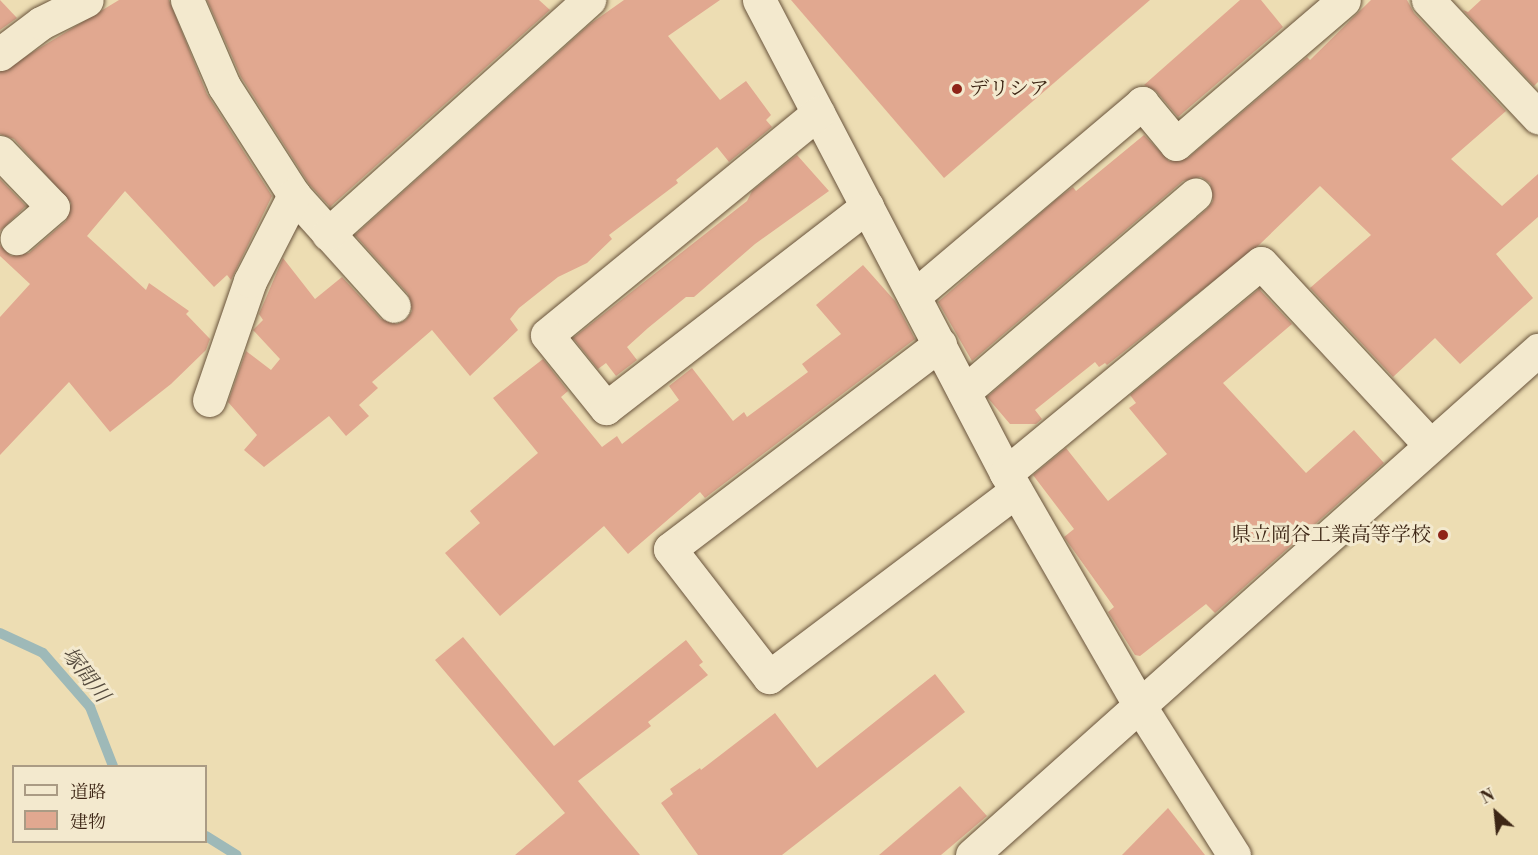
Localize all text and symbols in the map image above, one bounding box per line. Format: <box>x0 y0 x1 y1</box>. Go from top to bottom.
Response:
place label: デリシア <box>969 77 1049 101</box>
marker: デリシア <box>950 82 964 96</box>
place label: 県立岡谷工業高等学校 <box>1231 523 1431 547</box>
marker: 県立岡谷工業高等学校 <box>1436 528 1450 542</box>
water label: 塚間川 <box>56 642 114 708</box>
legend <box>12 765 207 843</box>
text: 道路 <box>70 781 106 804</box>
north arrow <box>1466 783 1526 843</box>
text: N <box>1478 785 1498 809</box>
text: 建物 <box>70 811 106 834</box>

